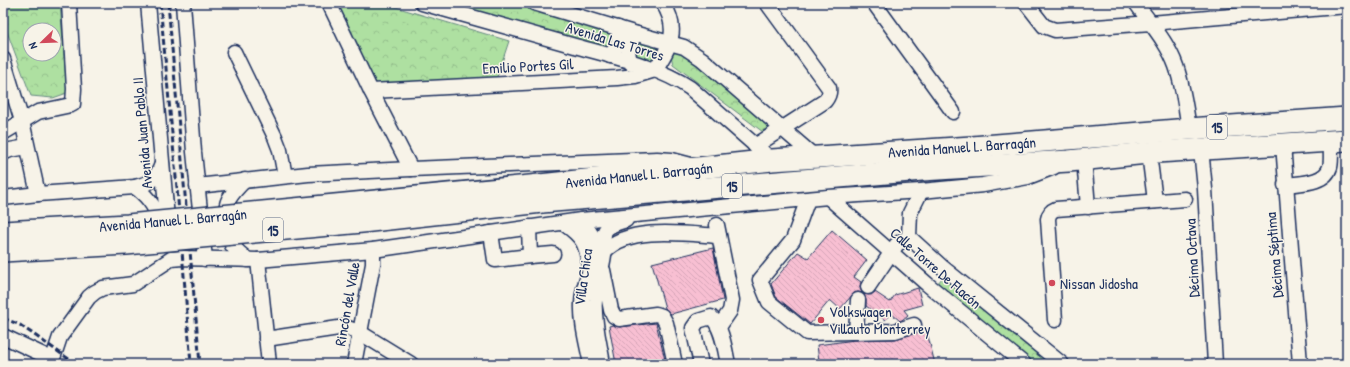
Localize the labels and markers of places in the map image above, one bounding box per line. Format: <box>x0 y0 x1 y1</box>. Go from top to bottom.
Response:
place label: Nissan Jidosha <box>1060 273 1138 294</box>
marker: Nissan Jidosha <box>1047 278 1057 288</box>
place label: Volkswagen Villauto Monterrey <box>829 301 931 339</box>
marker: Volkswagen Villauto Monterrey <box>816 315 826 325</box>

